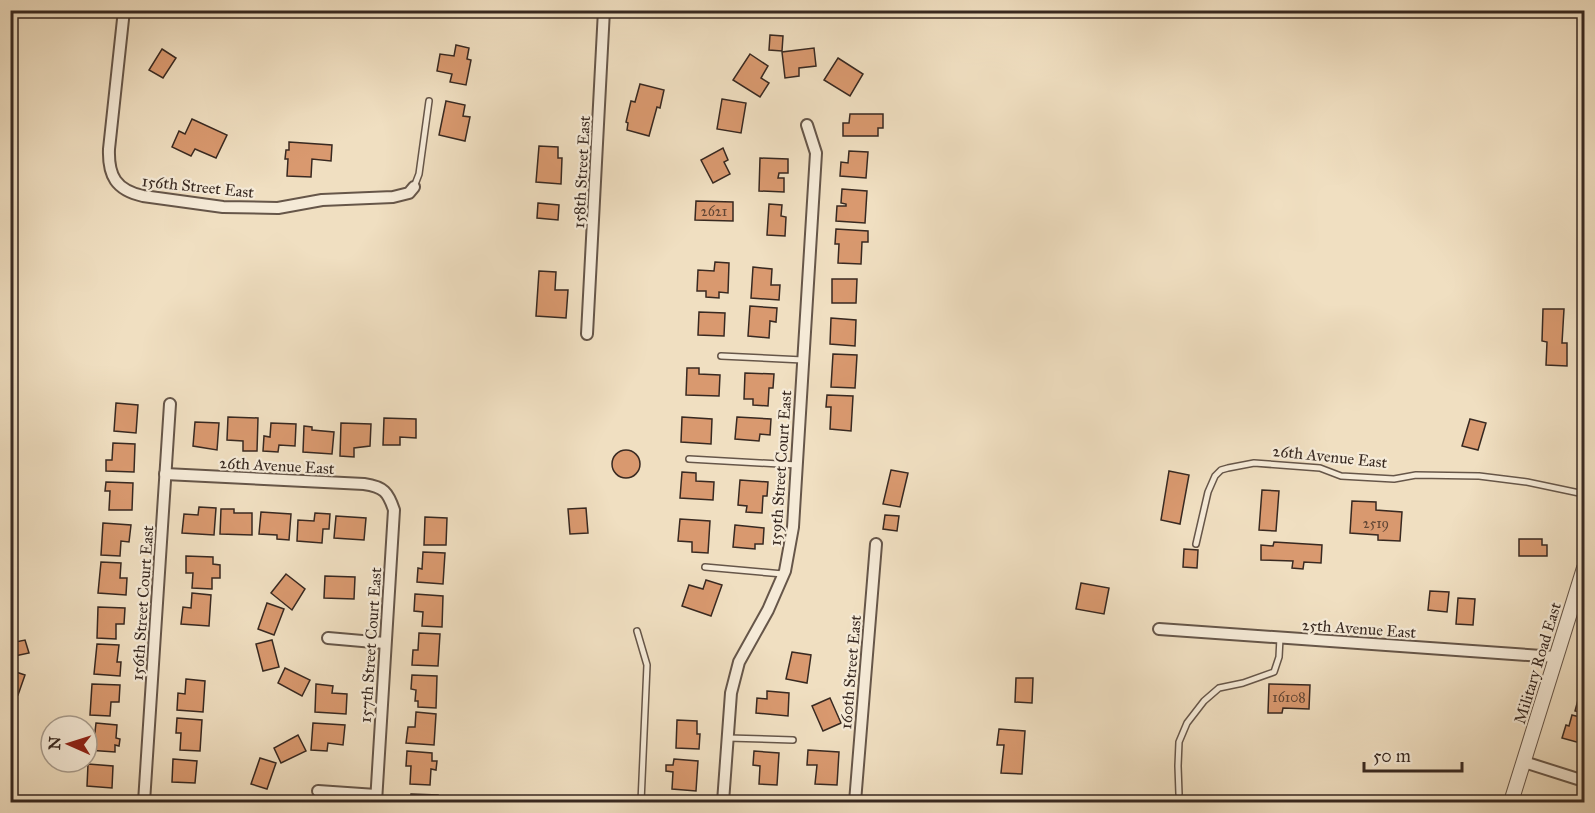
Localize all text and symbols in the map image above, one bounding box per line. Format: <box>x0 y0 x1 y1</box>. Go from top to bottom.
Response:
street label: 158th Street East <box>569 115 594 229</box>
street label: 156th Street East <box>141 171 255 202</box>
house number: 2621 <box>701 203 728 220</box>
street label: 159th Street Court East <box>766 389 795 546</box>
street label: 26th Avenue East <box>1272 441 1389 472</box>
street label: 26th Avenue East <box>219 453 335 478</box>
house number: 2519 <box>1363 515 1389 532</box>
street label: 156th Street Court East <box>128 524 157 681</box>
street label: 157th Street Court East <box>356 566 385 723</box>
street label: Military Road East <box>1510 600 1565 726</box>
street label: 160th Street East <box>836 614 865 730</box>
street label: 25th Avenue East <box>1301 615 1417 642</box>
house number: 16108 <box>1272 689 1306 706</box>
north arrow <box>39 714 99 774</box>
scale bar <box>1364 735 1462 773</box>
text: N <box>45 736 64 751</box>
text: 50 m <box>1373 745 1411 767</box>

